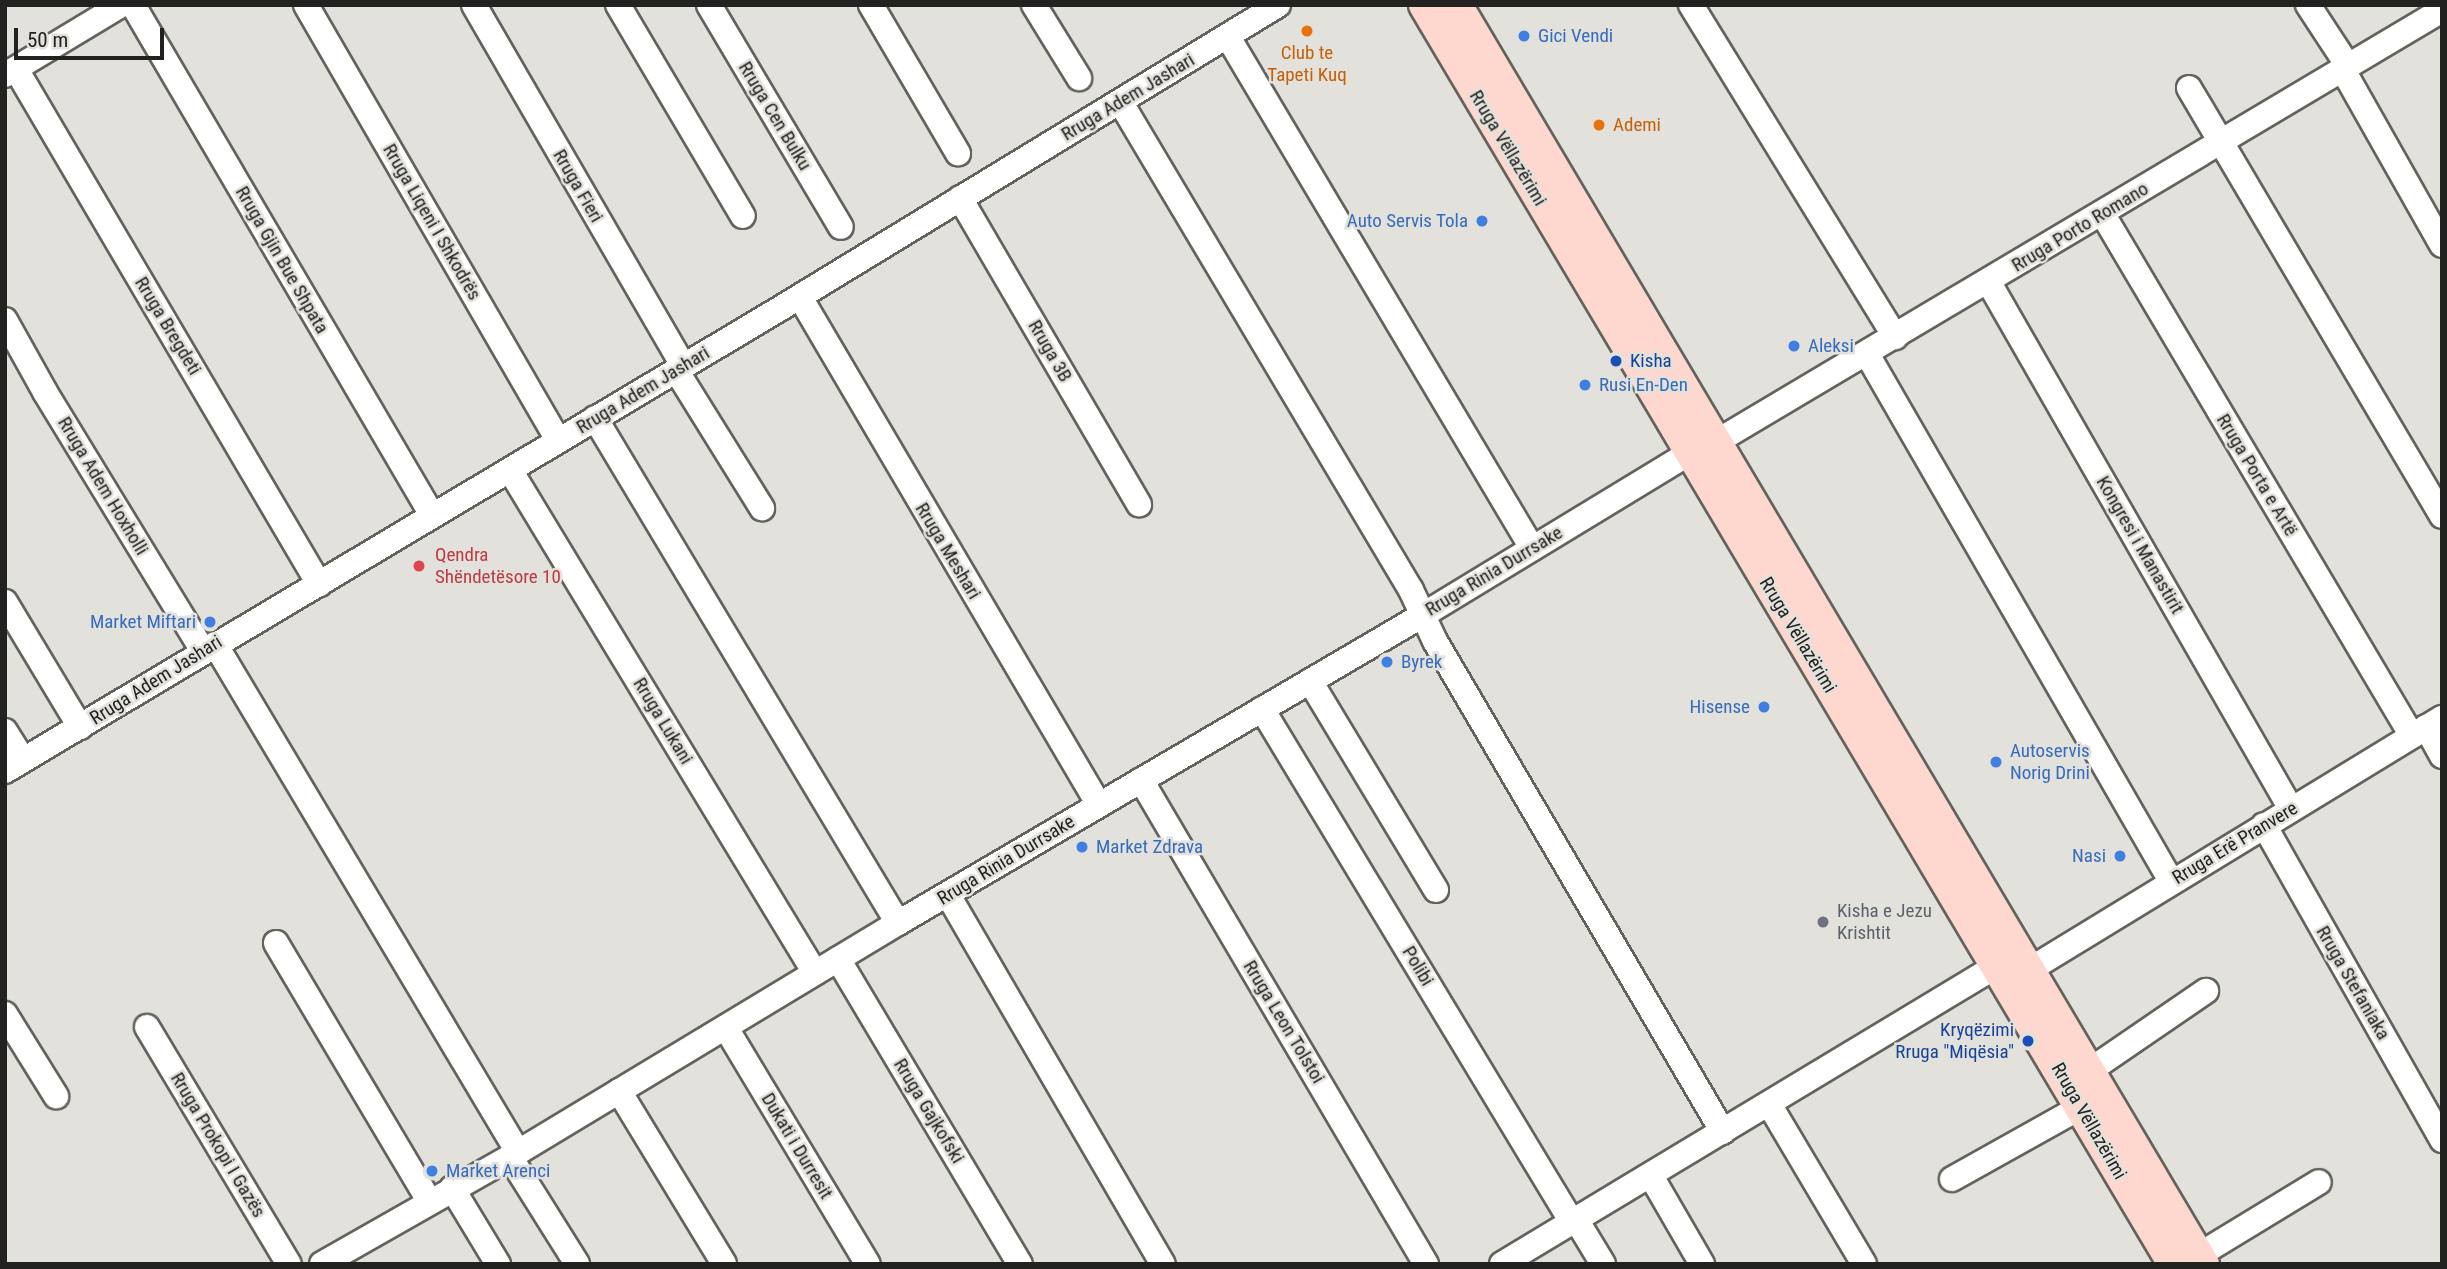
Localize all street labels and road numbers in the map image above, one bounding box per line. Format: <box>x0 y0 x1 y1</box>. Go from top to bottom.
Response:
street label: Rruga Adem Jashari <box>1057 48 1199 146</box>
street label: Rruga Cen Bulku <box>734 58 816 174</box>
street label: Rruga Vëllazërimi <box>1465 86 1551 210</box>
street label: Rruga Liqeni I Shkodrës <box>378 140 486 304</box>
street label: Rruga Fieri <box>548 145 608 227</box>
street label: Rruga Porto Romano <box>2008 177 2152 277</box>
street label: Rruga Gjin Bue Shpata <box>231 182 333 338</box>
street label: Rruga Bregdeti <box>130 273 206 379</box>
street label: Rruga 3B <box>1023 316 1077 386</box>
street label: Rruga Adem Jashari <box>572 341 714 439</box>
street label: Rruga Porta e Artë <box>2212 410 2302 540</box>
street label: Rruga Adem Hoxholli <box>53 413 153 559</box>
street label: Kongresi i Manastirit <box>2091 472 2189 618</box>
street label: Rruga Meshari <box>910 499 986 603</box>
street label: Rruga Rinia Durrsake <box>1421 521 1567 621</box>
street label: Rruga Vëllazërimi <box>1755 573 1841 697</box>
street label: Rruga Adem Jashari <box>86 630 226 730</box>
street label: Rruga Lukani <box>628 674 698 768</box>
street label: Rruga Erë Pranvere <box>2168 797 2302 889</box>
street label: Rruga Rinia Durrsake <box>933 810 1079 910</box>
street label: Rruga Stefaniaka <box>2311 922 2395 1044</box>
street label: Polibi <box>1397 942 1439 990</box>
street label: Rruga Leon Tolstoi <box>1238 956 1330 1088</box>
street label: Rruga Gajkofski <box>889 1054 969 1168</box>
street label: Rruga Vëllazërimi <box>2046 1059 2132 1183</box>
street label: Rruga Prokopi I Gazës <box>166 1068 270 1222</box>
street label: Dukati i Durresit <box>756 1089 838 1203</box>

